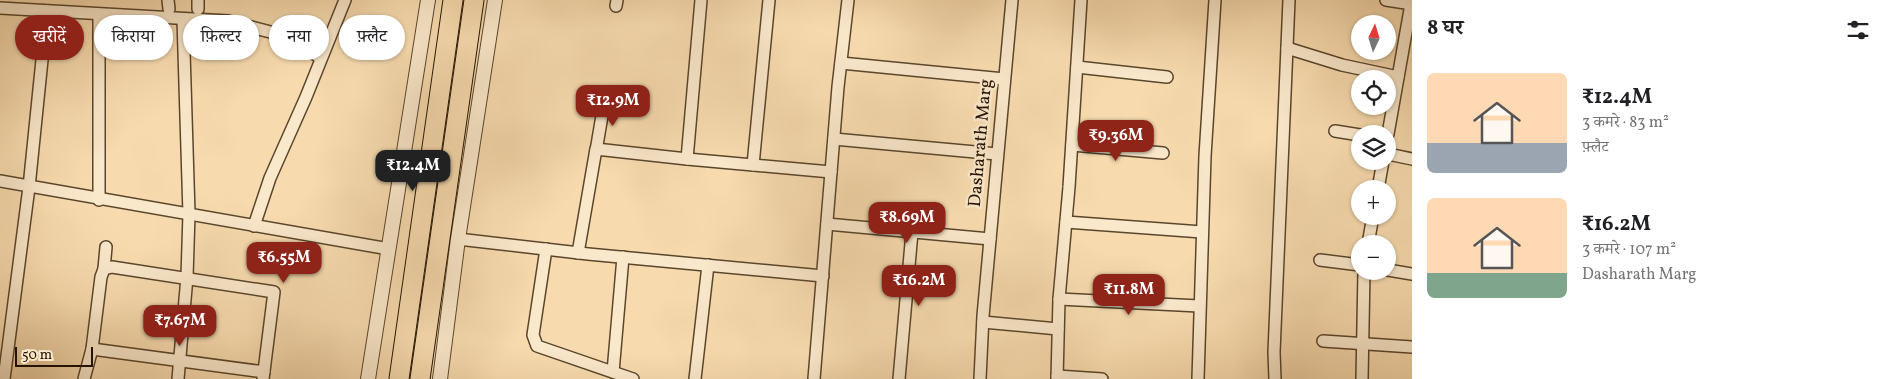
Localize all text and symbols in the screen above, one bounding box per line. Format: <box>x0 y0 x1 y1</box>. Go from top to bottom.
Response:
text: 8 घर <box>1427 14 1464 43</box>
chip: खरीदें <box>15 15 84 60</box>
chip: किराया <box>94 15 173 60</box>
chip: फ़िल्टर <box>183 15 259 60</box>
chip: नया <box>269 15 329 60</box>
chip: फ़्लैट <box>339 15 405 60</box>
north arrow <box>1351 15 1396 60</box>
map controls <box>1351 15 1396 280</box>
icon: filters <box>1844 16 1872 44</box>
button: locate <box>1351 70 1396 115</box>
street label: Dasharath Marg <box>963 78 999 208</box>
text: ₹12.4M <box>1582 83 1652 112</box>
pin: ₹12.9M <box>572 84 654 127</box>
text: ₹12.9M <box>587 90 639 112</box>
icon: home <box>1467 93 1527 153</box>
text: 3 कमरे · 83 m² <box>1582 112 1669 134</box>
pin: ₹9.36M <box>1075 120 1157 162</box>
text: ₹9.36M <box>1089 125 1143 147</box>
button: layers <box>1351 125 1396 170</box>
text: फ़्लैट <box>1582 137 1609 159</box>
pin: ₹12.4M <box>372 150 454 192</box>
text: ₹12.4M <box>386 155 440 177</box>
button: + <box>1351 180 1396 225</box>
pin: ₹8.69M <box>866 202 948 244</box>
text: ₹8.69M <box>880 207 934 229</box>
text: ₹16.2M <box>1582 210 1651 239</box>
icon: home <box>1467 218 1527 278</box>
button: − <box>1351 235 1396 280</box>
text: 3 कमरे · 107 m² <box>1582 239 1676 261</box>
pin: ₹6.55M <box>243 242 325 284</box>
text: ₹6.55M <box>258 247 310 269</box>
pin: ₹16.2M <box>878 264 960 307</box>
text: Dasharath Marg <box>1582 264 1697 286</box>
text: ₹16.2M <box>893 270 945 292</box>
pin: ₹11.8M <box>1088 274 1170 316</box>
text: ₹11.8M <box>1104 279 1154 301</box>
pin: ₹7.67M <box>139 304 221 347</box>
text: ₹7.67M <box>154 310 206 332</box>
scale bar <box>15 344 92 367</box>
text: 50 m <box>22 346 52 365</box>

